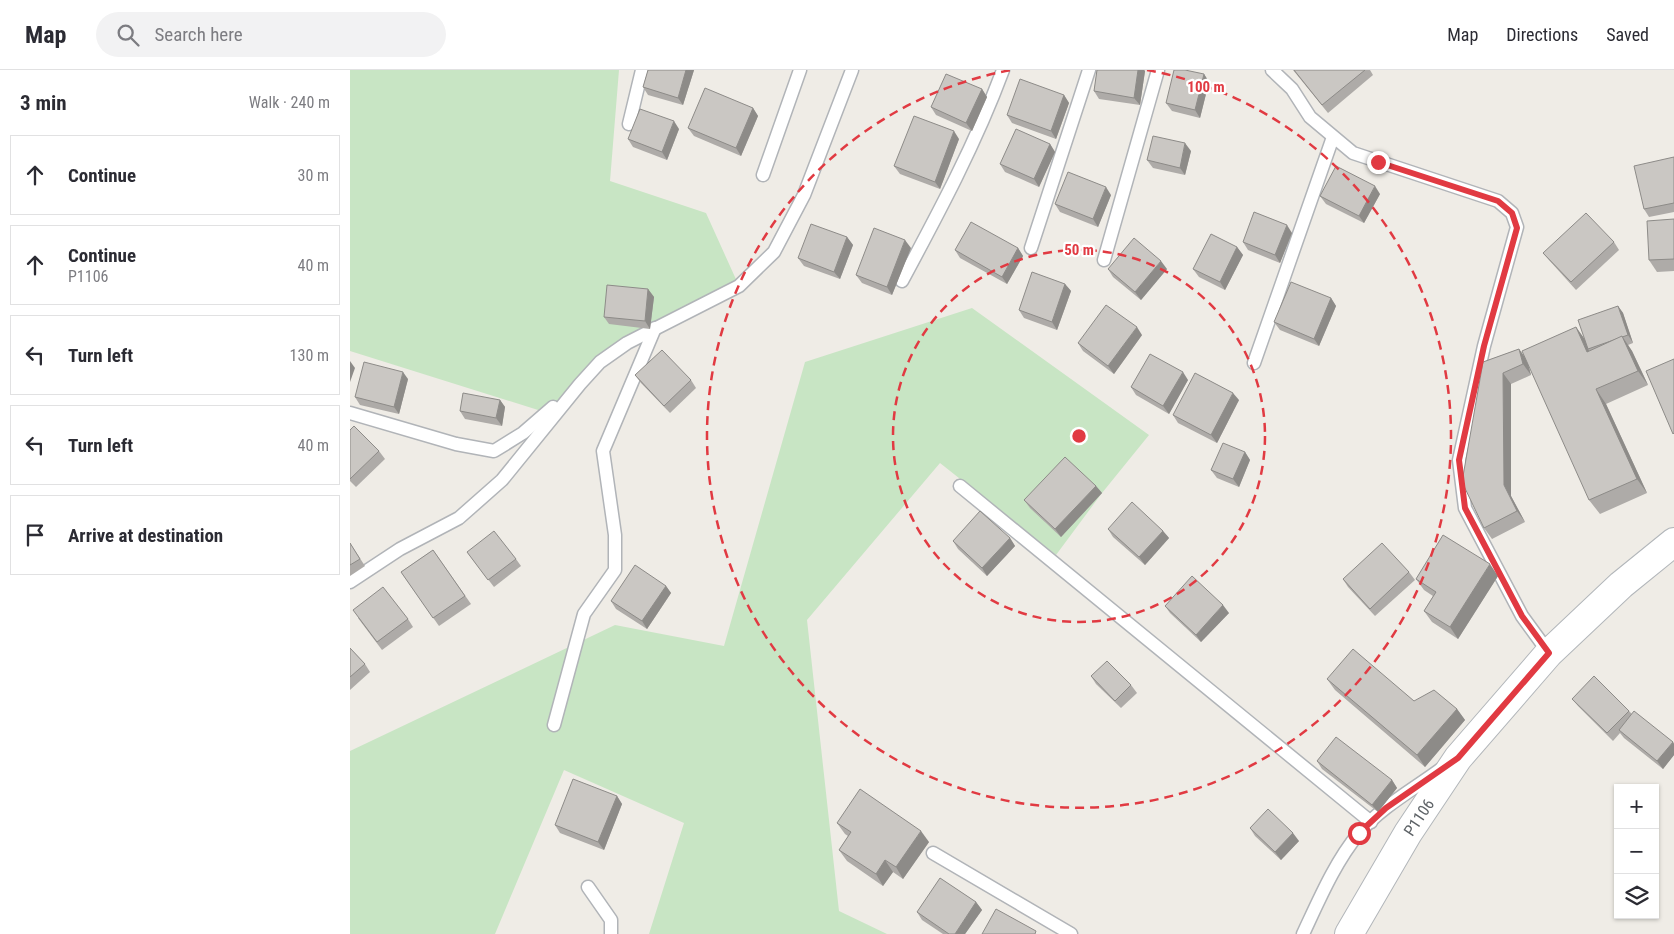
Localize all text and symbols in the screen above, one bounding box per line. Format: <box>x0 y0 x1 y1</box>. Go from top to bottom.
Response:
search box <box>96 12 446 57</box>
text: Map <box>25 21 66 49</box>
icon: search <box>114 21 142 49</box>
text: Search here <box>154 23 243 46</box>
text: Map <box>1447 24 1478 45</box>
text: Directions <box>1506 24 1578 45</box>
text: Saved <box>1606 24 1649 45</box>
text: 100 m <box>1187 78 1225 96</box>
text: 3 min <box>20 91 67 115</box>
text: Walk · 240 m <box>249 93 330 112</box>
route end <box>1367 151 1390 174</box>
icon: ahead <box>21 161 49 189</box>
text: Continue <box>68 164 136 187</box>
text: 30 m <box>297 166 329 185</box>
text: 50 m <box>1064 241 1094 259</box>
text: Continue <box>68 244 136 267</box>
icon: ahead <box>21 251 49 279</box>
text: 40 m <box>297 256 329 275</box>
text: P1106 <box>68 267 108 286</box>
icon: left <box>21 341 49 369</box>
text: Turn left <box>68 344 133 367</box>
text: 130 m <box>290 346 329 365</box>
centre of rings <box>1070 427 1088 445</box>
icon: left <box>21 431 49 459</box>
text: Turn left <box>68 434 133 457</box>
text: 40 m <box>297 436 329 455</box>
icon: arrive <box>21 521 49 549</box>
text: Arrive at destination <box>68 524 223 547</box>
map controls <box>1614 784 1659 919</box>
button: + <box>1614 784 1659 829</box>
street label: P1106 <box>1399 795 1438 839</box>
route start <box>1348 822 1371 845</box>
button: − <box>1614 829 1659 874</box>
button: layers <box>1614 874 1659 919</box>

